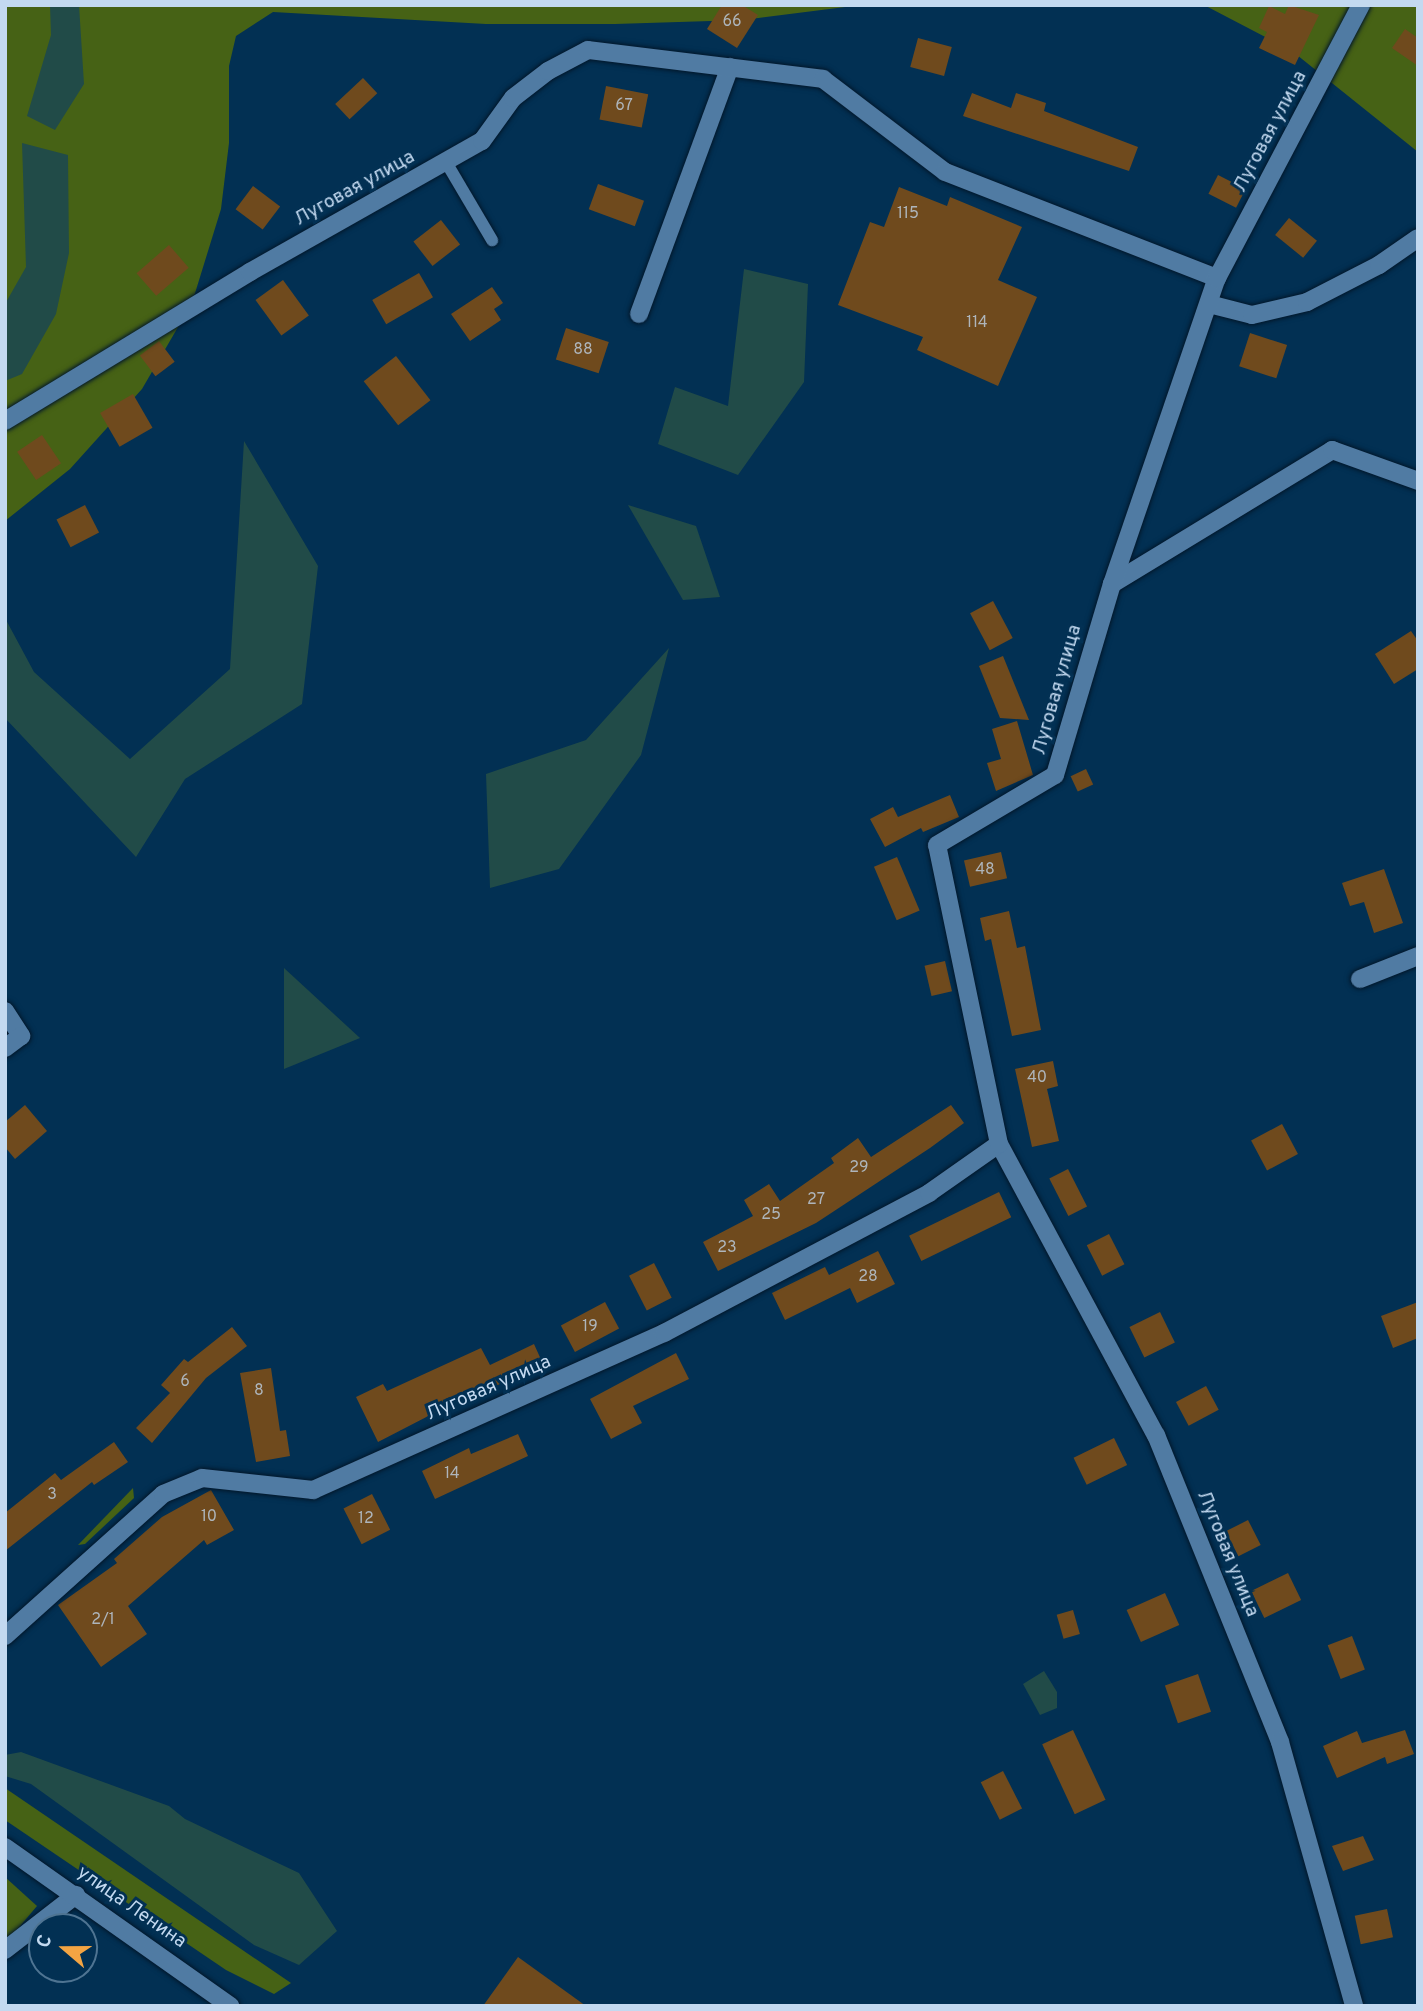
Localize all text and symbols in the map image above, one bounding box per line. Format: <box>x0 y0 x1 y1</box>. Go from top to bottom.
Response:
house number: 66 <box>722 12 742 32</box>
street label: Луговая улица <box>1229 67 1313 197</box>
house number: 67 <box>615 96 633 116</box>
street label: Луговая улица <box>291 146 419 232</box>
house number: 115 <box>897 204 919 224</box>
house number: 114 <box>966 313 988 333</box>
house number: 88 <box>573 340 593 360</box>
street label: Луговая улица <box>1029 622 1087 758</box>
house number: 48 <box>975 860 995 880</box>
house number: 40 <box>1027 1068 1047 1088</box>
house number: 29 <box>849 1158 869 1178</box>
house number: 27 <box>807 1190 825 1210</box>
house number: 25 <box>761 1205 781 1225</box>
house number: 23 <box>717 1238 737 1258</box>
house number: 28 <box>858 1267 878 1287</box>
house number: 19 <box>582 1317 598 1337</box>
street label: Луговая улица <box>423 1351 555 1427</box>
house number: 6 <box>180 1372 190 1392</box>
house number: 8 <box>254 1381 264 1401</box>
house number: 14 <box>444 1464 460 1484</box>
house number: 3 <box>47 1485 57 1505</box>
street label: Луговая улица <box>1191 1487 1263 1621</box>
house number: 10 <box>201 1507 217 1527</box>
house number: 12 <box>358 1509 374 1529</box>
house number: 2/1 <box>91 1610 115 1630</box>
street label: улица Ленина <box>72 1862 190 1954</box>
north arrow <box>28 1913 98 1983</box>
text: С <box>32 1932 58 1951</box>

